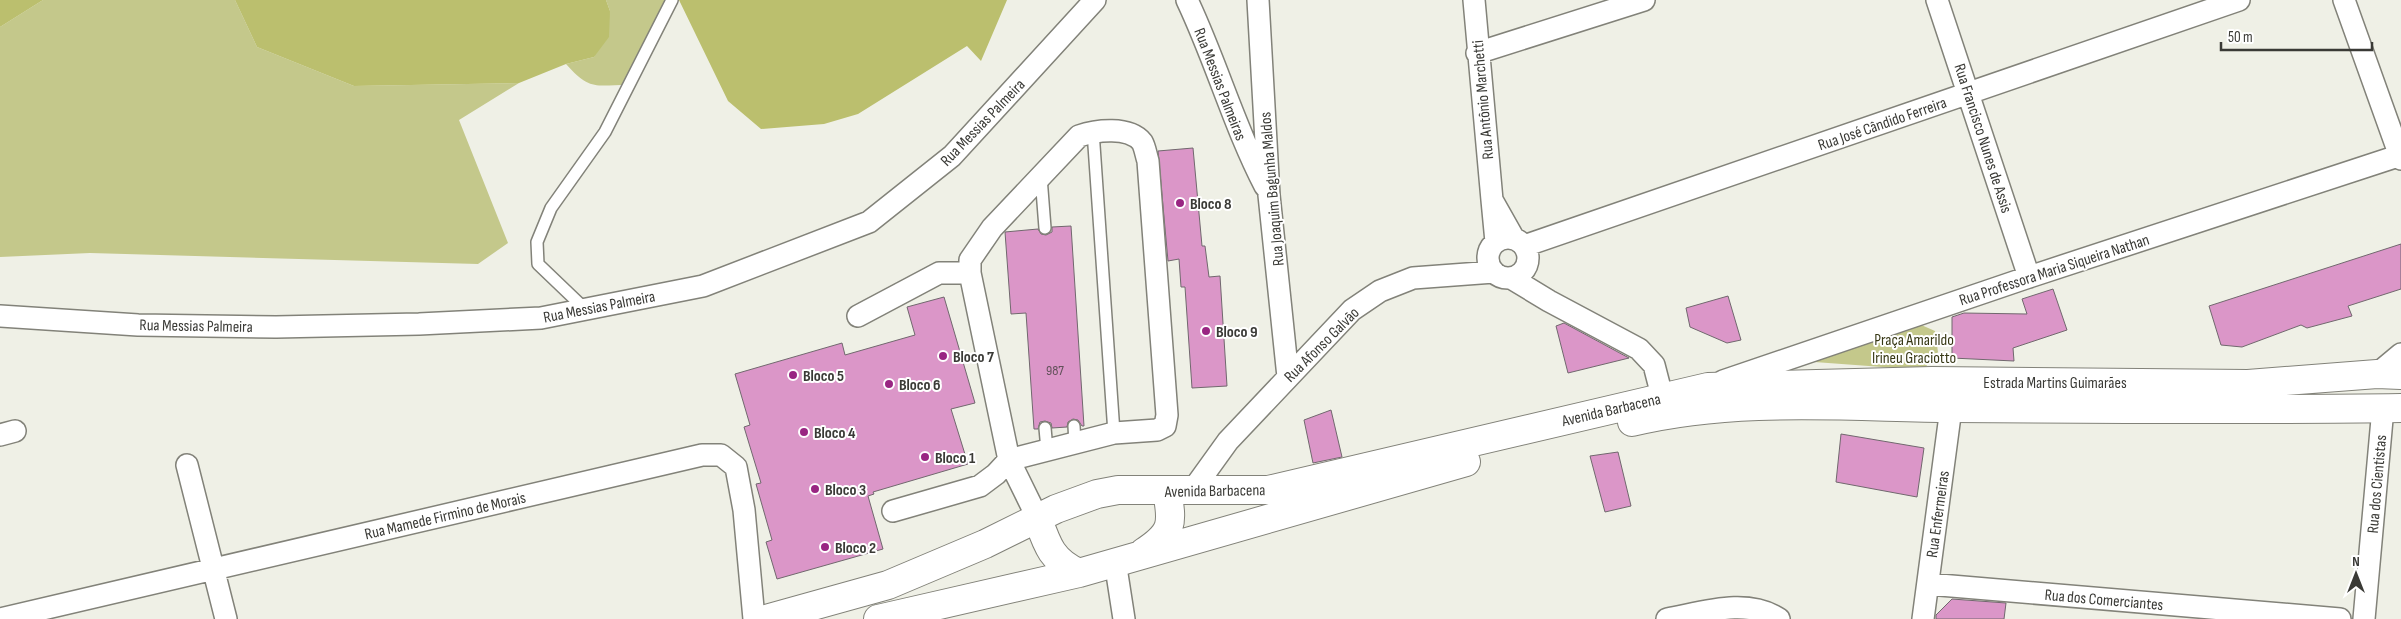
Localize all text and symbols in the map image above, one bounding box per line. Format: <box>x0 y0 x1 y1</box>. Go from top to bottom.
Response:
scale bar <box>2221 20 2372 52</box>
street label: Rua Messias Palmeiras <box>1189 26 1250 144</box>
text: 50 m <box>2228 28 2253 47</box>
street label: Rua Antônio Marchetti <box>1469 39 1498 160</box>
street label: Rua Francisco Nunes de Assis <box>1949 61 2016 216</box>
street label: Rua Messias Palmeira <box>937 76 1029 170</box>
street label: Rua José Cândido Ferreira <box>1816 94 1949 155</box>
street label: Rua Joaquim Bagunha Maldos <box>1256 111 1289 267</box>
place label: Bloco 8 <box>1190 195 1232 214</box>
marker: Bloco 8 <box>1174 197 1186 209</box>
street label: Rua Professora Maria Siqueira Nathan <box>1957 231 2152 310</box>
street label: Rua Messias Palmeira <box>542 287 657 328</box>
street label: Rua Afonso Galvão <box>1281 304 1363 386</box>
street label: Rua Messias Palmeira <box>139 316 253 337</box>
place label: Bloco 9 <box>1216 323 1258 342</box>
marker: Bloco 9 <box>1200 325 1212 337</box>
park label: Praça Amarildo Irineu Graciotto <box>1872 331 1956 368</box>
place label: Bloco 7 <box>953 348 994 367</box>
marker: Bloco 7 <box>937 350 949 362</box>
house number: 987 <box>1046 362 1064 379</box>
place label: Bloco 5 <box>803 367 844 386</box>
marker: Bloco 5 <box>787 369 799 381</box>
street label: Estrada Martins Guimarães <box>1983 374 2127 393</box>
place label: Bloco 6 <box>899 376 941 395</box>
marker: Bloco 6 <box>883 378 895 390</box>
street label: Avenida Barbacena <box>1559 390 1663 431</box>
place label: Bloco 4 <box>814 424 856 443</box>
marker: Bloco 4 <box>798 426 810 438</box>
street label: Rua dos Cientistas <box>2364 434 2391 534</box>
place label: Bloco 1 <box>935 449 976 468</box>
marker: Bloco 1 <box>919 451 931 463</box>
street label: Rua Enfermeiras <box>1923 469 1954 559</box>
place label: Bloco 3 <box>825 481 866 500</box>
street label: Avenida Barbacena <box>1163 481 1266 502</box>
marker: Bloco 3 <box>809 483 821 495</box>
street label: Rua Mamede Firmino de Morais <box>363 489 528 544</box>
place label: Bloco 2 <box>835 539 876 558</box>
marker: Bloco 2 <box>819 541 831 553</box>
north arrow <box>2331 549 2381 599</box>
text: N <box>2352 553 2360 570</box>
street label: Rua dos Comerciantes <box>2044 586 2164 615</box>

